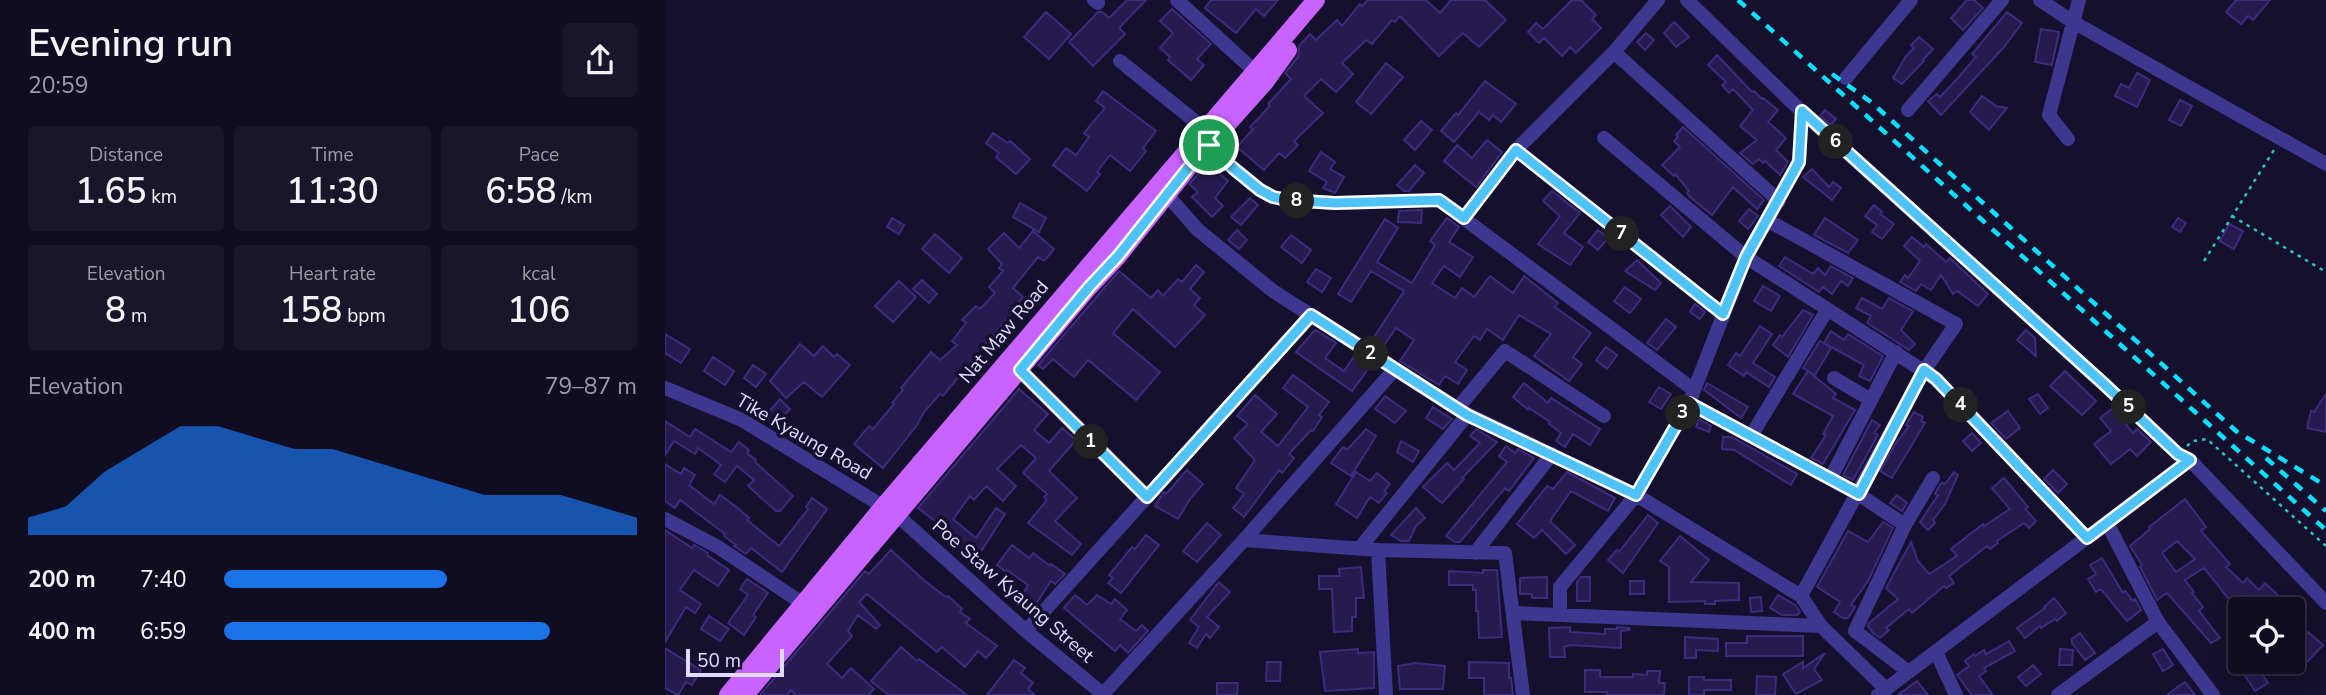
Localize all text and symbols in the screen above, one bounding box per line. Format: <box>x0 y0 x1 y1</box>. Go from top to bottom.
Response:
text: Evening run <box>28 18 233 69</box>
button: share <box>563 23 637 97</box>
text: 20:59 <box>28 70 88 101</box>
pin <box>1179 115 1239 175</box>
pin: 6 <box>1819 124 1853 160</box>
icon: arrive <box>1190 126 1228 164</box>
text: 6 <box>1830 128 1841 154</box>
text: Distance <box>89 142 163 168</box>
text: Time <box>311 142 354 168</box>
text: Pace <box>519 142 559 168</box>
text: 1.65 <box>75 168 146 215</box>
text: 11:30 <box>286 168 379 215</box>
text: 6:58 <box>485 168 556 215</box>
text: km <box>146 184 177 210</box>
text: /km <box>556 184 592 210</box>
pin: 8 <box>1279 184 1315 218</box>
text: 8 <box>1291 187 1302 213</box>
pin: 7 <box>1605 216 1639 252</box>
text: 7 <box>1616 220 1627 246</box>
text: Elevation <box>87 261 166 287</box>
text: Heart rate <box>289 261 376 287</box>
text: kcal <box>522 261 556 287</box>
street label: Nat Maw Road <box>953 275 1055 389</box>
text: 8 <box>105 287 126 334</box>
text: 158 <box>279 287 342 334</box>
text: 106 <box>507 287 570 334</box>
text: m <box>126 303 147 329</box>
text: bpm <box>342 303 386 329</box>
pin: 2 <box>1353 336 1389 372</box>
text: 2 <box>1365 340 1376 366</box>
text: Elevation <box>28 371 123 402</box>
text: 79–87 m <box>545 371 637 402</box>
street label: Tike Kyaung Road <box>731 388 877 486</box>
pin: 4 <box>1943 388 1979 422</box>
pin: 5 <box>2111 390 2147 424</box>
text: 4 <box>1955 391 1966 417</box>
text: 5 <box>2123 393 2134 419</box>
pin: 3 <box>1665 396 1701 430</box>
text: 3 <box>1677 399 1688 425</box>
pin: 1 <box>1073 424 1109 460</box>
text: 1 <box>1085 428 1096 454</box>
street label: Poe Staw Kyaung Street <box>927 513 1100 669</box>
text: 200 m <box>28 564 96 595</box>
text: 7:40 <box>140 564 187 595</box>
map controls <box>2228 597 2305 674</box>
button: locate <box>2228 597 2305 674</box>
text: 400 m <box>28 616 96 647</box>
text: 6:59 <box>140 616 187 647</box>
scale bar <box>686 646 784 678</box>
text: 50 m <box>697 648 741 674</box>

